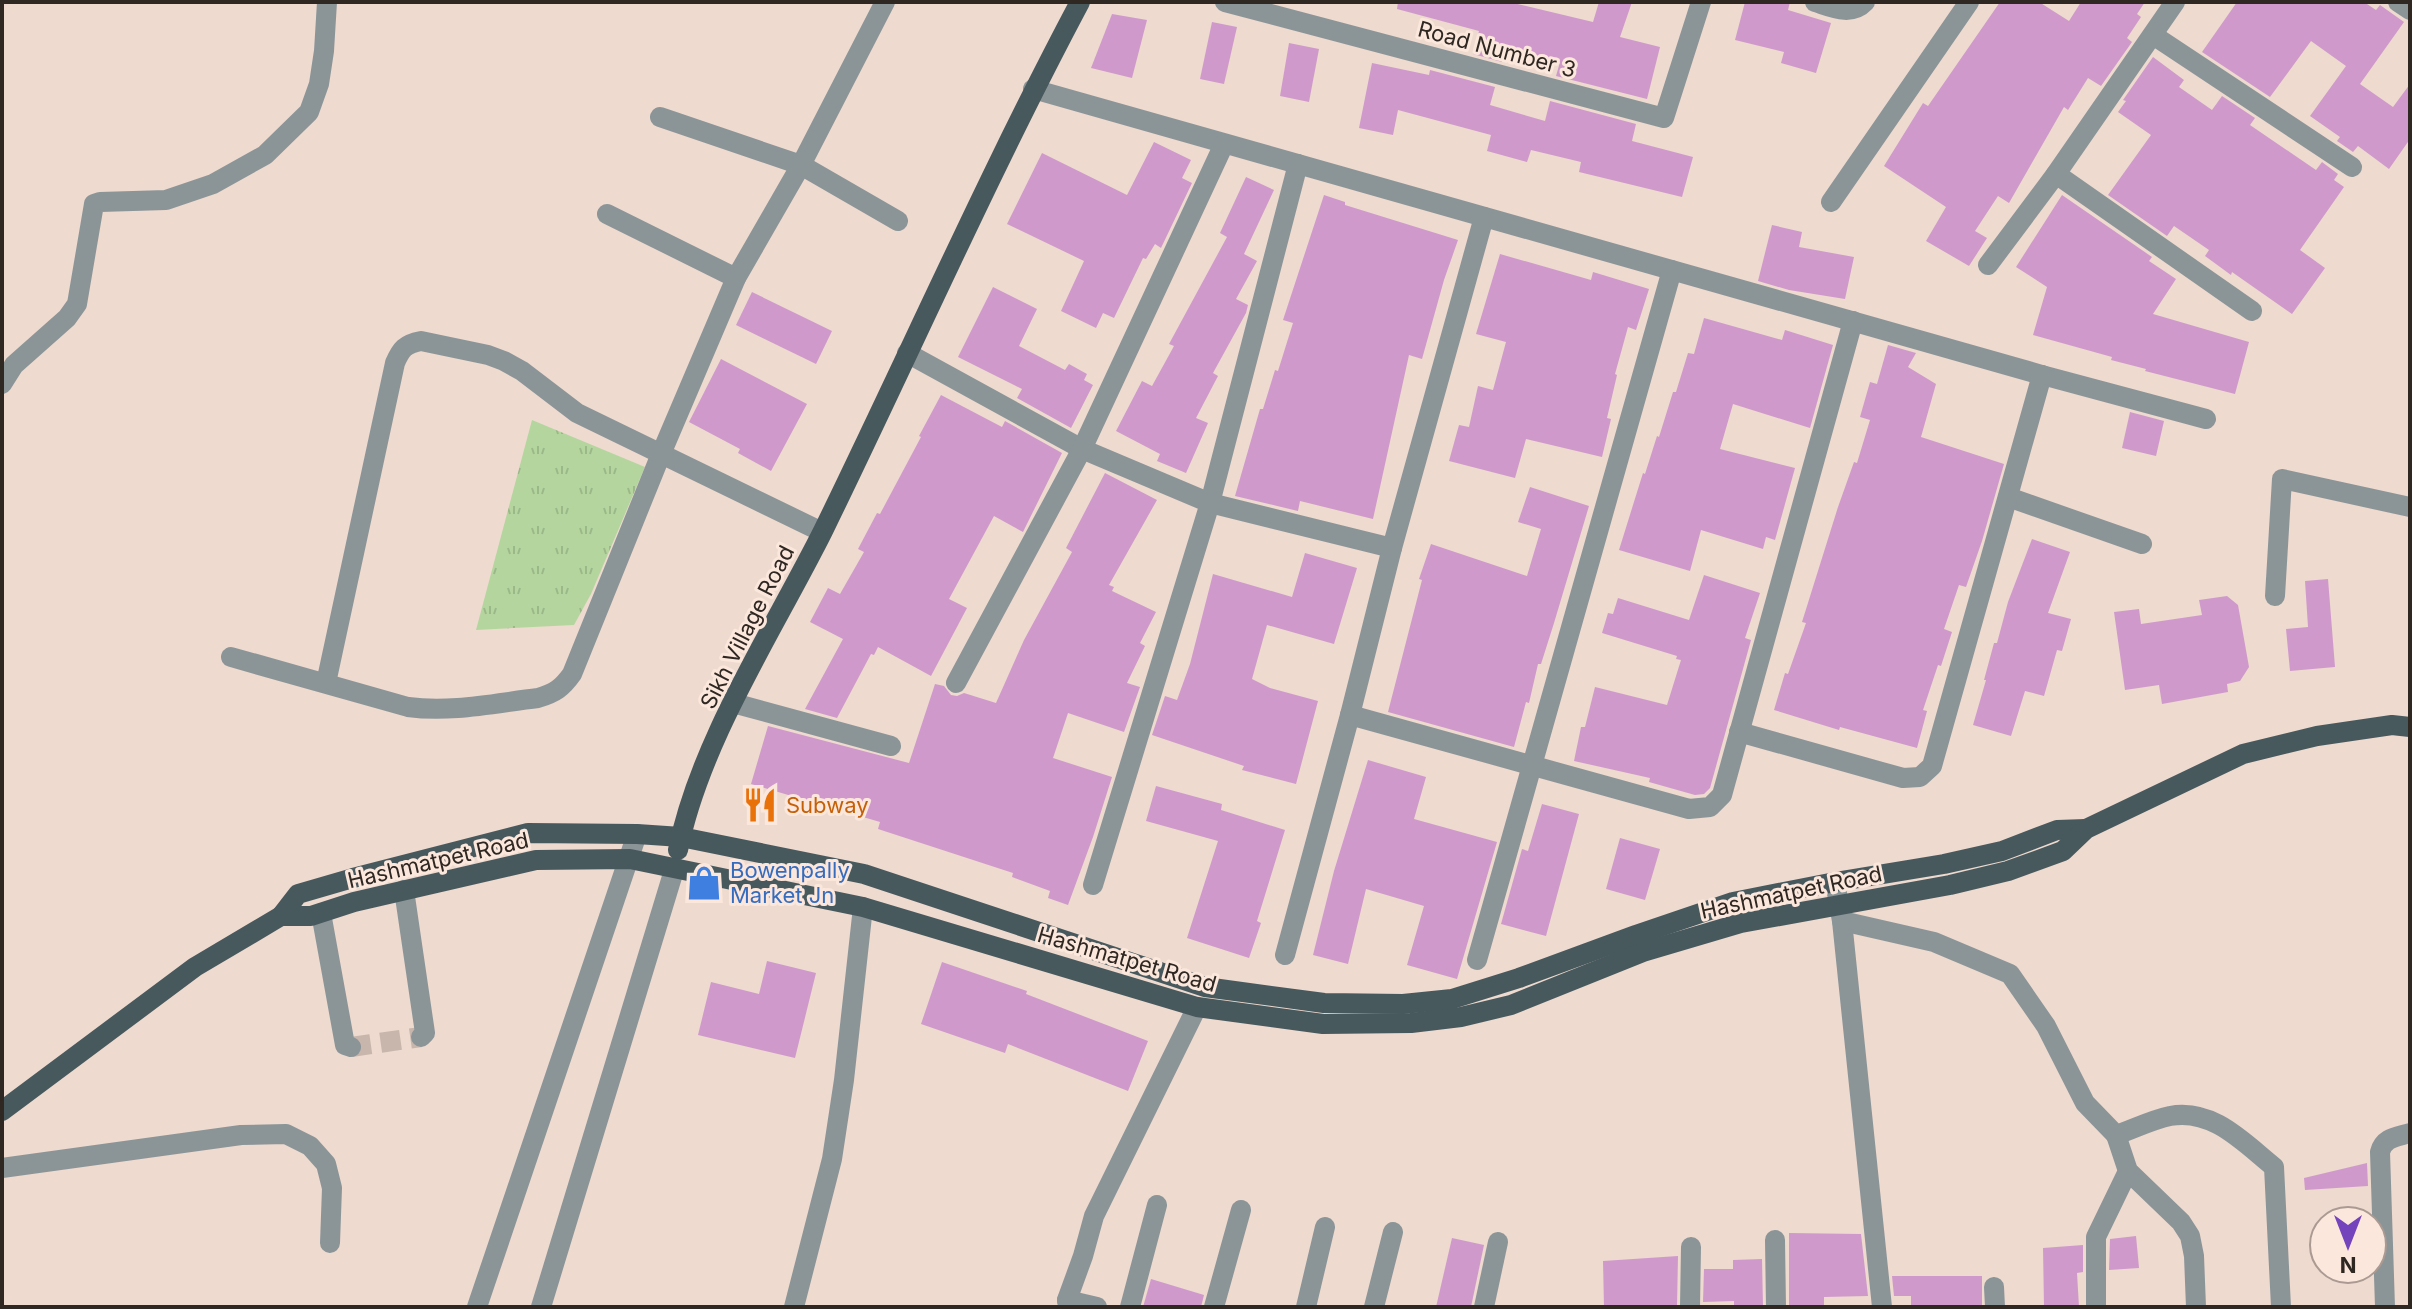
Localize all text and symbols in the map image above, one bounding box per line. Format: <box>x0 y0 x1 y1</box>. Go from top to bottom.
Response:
street label: Road Number 3 <box>1415 15 1579 83</box>
street label: Sikh Village Road <box>695 541 799 713</box>
restaurant icon: Subway <box>741 786 779 824</box>
place label: Subway <box>786 792 869 818</box>
street label: Hashmatpet Road <box>345 827 531 893</box>
place label: Bowenpally Market Jn <box>730 857 850 908</box>
street label: Hashmatpet Road <box>1698 860 1884 924</box>
shop icon: Bowenpally Market Jn <box>685 864 723 902</box>
street label: Hashmatpet Road <box>1035 921 1219 997</box>
north arrow <box>2308 1205 2388 1285</box>
text: N <box>2340 1252 2356 1278</box>

